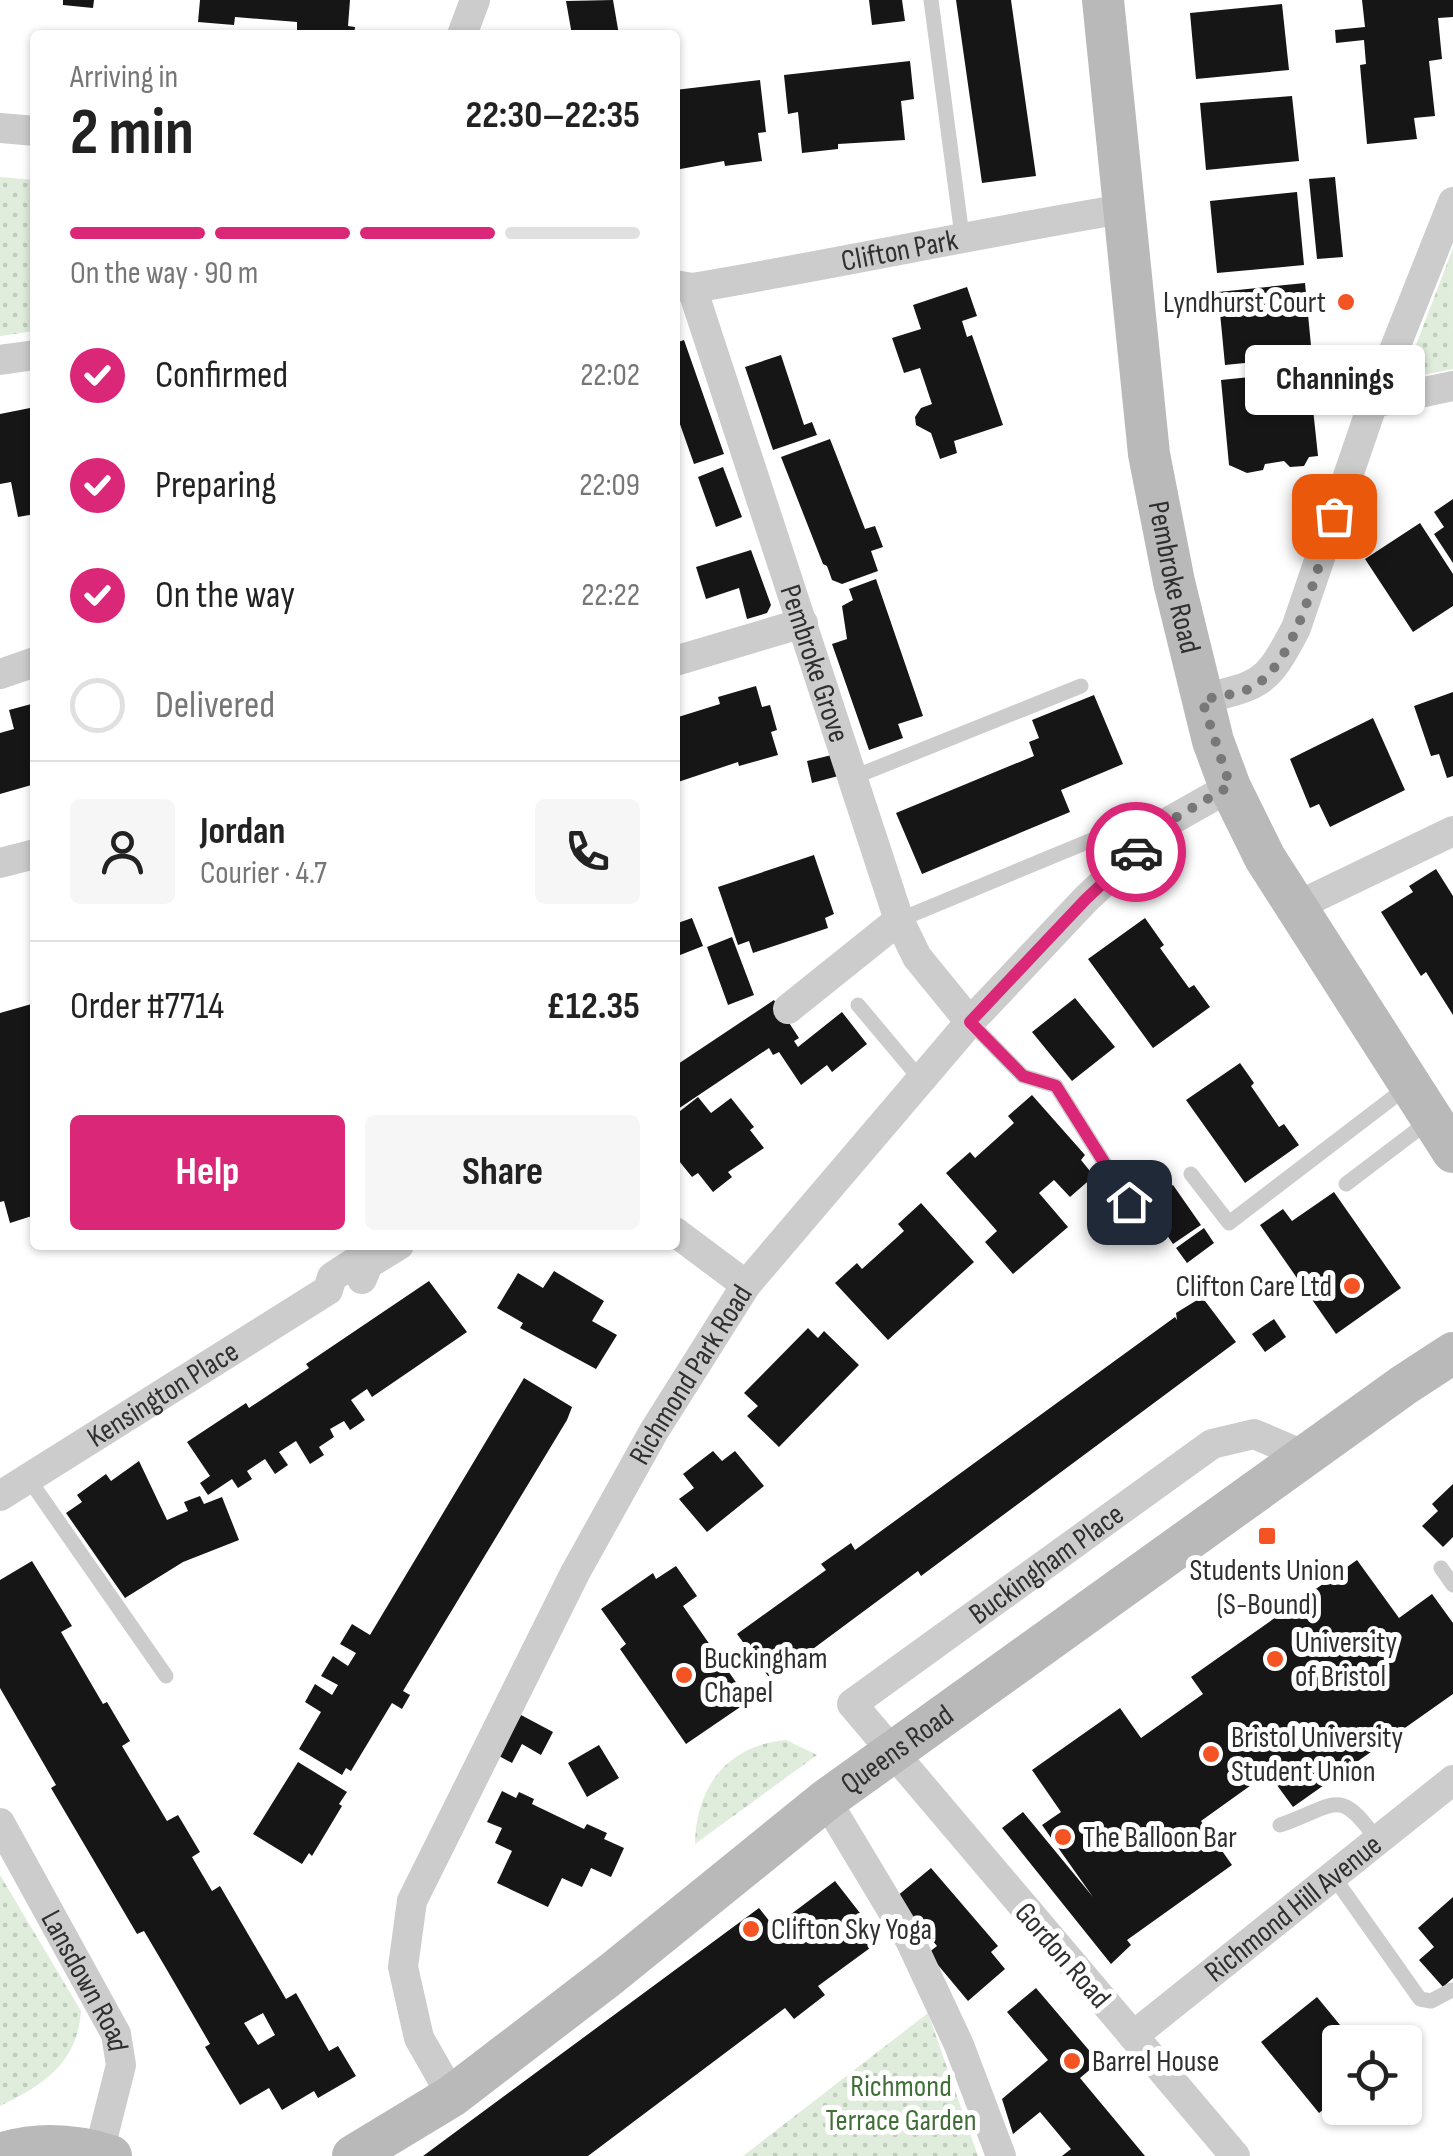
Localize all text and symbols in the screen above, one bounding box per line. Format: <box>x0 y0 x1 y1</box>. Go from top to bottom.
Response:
text: Arriving in <box>70 58 178 97</box>
text: 22:30–22:35 <box>466 93 640 138</box>
text: 2 min <box>70 95 194 173</box>
street label: Clifton Park <box>838 222 961 280</box>
text: On the way · 90 m <box>70 254 258 293</box>
place label: Lyndhurst Court <box>1163 285 1326 321</box>
marker: Lyndhurst Court <box>1335 291 1357 313</box>
callout: Channings <box>1244 346 1424 416</box>
icon: check <box>70 348 125 403</box>
text: Confirmed <box>155 353 288 398</box>
text: 22:02 <box>580 356 640 395</box>
text: Channings <box>1276 360 1394 399</box>
icon: check <box>70 458 125 513</box>
text: Preparing <box>155 463 276 508</box>
text: 22:09 <box>579 466 640 505</box>
pin <box>1292 474 1377 559</box>
icon: bag <box>1307 489 1362 544</box>
street label: Pembroke Road <box>1140 498 1208 657</box>
icon: check <box>70 568 125 623</box>
text: On the way <box>155 573 295 618</box>
text: 22:22 <box>581 576 640 615</box>
street label: Pembroke Grove <box>771 580 857 747</box>
text: Delivered <box>155 683 275 728</box>
button: person <box>70 799 175 904</box>
button: phone <box>535 799 640 904</box>
courier <box>1086 802 1186 902</box>
text: Jordan <box>200 809 285 854</box>
icon: car <box>1109 825 1164 880</box>
text: Courier · 4.7 <box>200 854 327 893</box>
text: Order #7714 <box>70 984 224 1029</box>
text: £12.35 <box>546 984 640 1029</box>
button: Help <box>70 1115 345 1230</box>
button: Share <box>365 1115 640 1230</box>
pin <box>1087 1160 1172 1245</box>
icon: home <box>1102 1175 1157 1230</box>
place label: Clifton Care Ltd <box>1175 1269 1332 1305</box>
marker: Clifton Care Ltd <box>1341 1275 1363 1297</box>
street label: Richmond Park Road <box>622 1278 760 1471</box>
street label: Kensington Place <box>81 1334 245 1456</box>
street label: Buckingham Place <box>962 1497 1131 1632</box>
marker: Students Union (S-Bound) <box>1256 1525 1278 1547</box>
place label: Students Union (S-Bound) <box>1189 1553 1345 1623</box>
place label: University of Bristol <box>1295 1625 1397 1695</box>
place label: Buckingham Chapel <box>704 1641 827 1711</box>
marker: University of Bristol <box>1264 1648 1286 1670</box>
marker: Buckingham Chapel <box>673 1664 695 1686</box>
street label: Queens Road <box>834 1697 961 1802</box>
place label: Bristol University Student Union <box>1231 1720 1403 1790</box>
marker: Bristol University Student Union <box>1200 1743 1222 1765</box>
place label: The Balloon Bar <box>1083 1820 1237 1856</box>
marker: The Balloon Bar <box>1052 1826 1074 1848</box>
street label: Richmond Hill Avenue <box>1198 1827 1389 1990</box>
street label: Gordon Road <box>1007 1895 1118 2016</box>
street label: Lansdown Road <box>33 1904 135 2054</box>
place label: Clifton Sky Yoga <box>771 1912 932 1948</box>
marker: Clifton Sky Yoga <box>740 1918 762 1940</box>
map controls <box>1322 2025 1422 2125</box>
button: locate <box>1322 2025 1422 2125</box>
place label: Barrel House <box>1092 2044 1219 2080</box>
marker: Barrel House <box>1061 2050 1083 2072</box>
park label: Richmond Terrace Garden <box>825 2069 977 2139</box>

